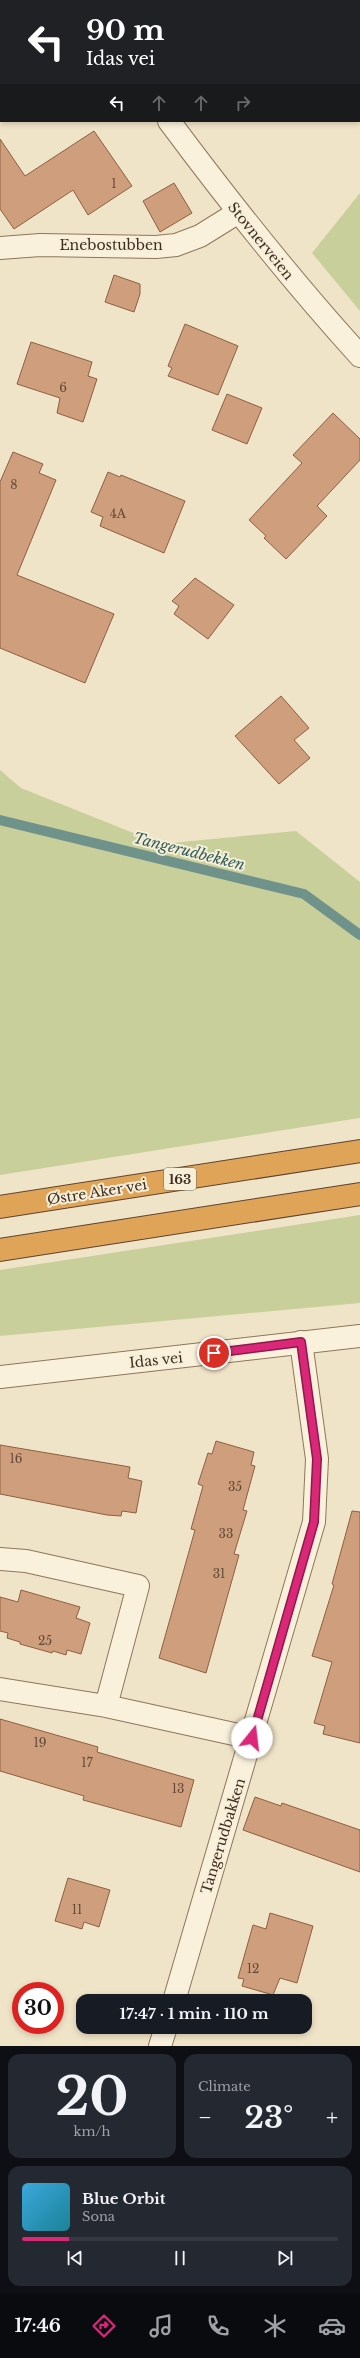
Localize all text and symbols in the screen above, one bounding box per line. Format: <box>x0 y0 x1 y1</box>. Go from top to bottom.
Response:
text: 90 m <box>86 13 164 48</box>
icon: left <box>20 16 72 68</box>
text: Idas vei <box>86 48 155 70</box>
icon: left <box>106 92 128 114</box>
icon: ahead <box>148 92 170 114</box>
icon: ahead <box>190 92 212 114</box>
icon: right <box>232 92 254 114</box>
house number: 1 <box>111 176 117 191</box>
street label: Stovnerveien <box>224 199 298 284</box>
street label: Enebostubben <box>59 236 163 254</box>
house number: 6 <box>59 380 67 395</box>
house number: 8 <box>10 477 18 492</box>
house number: 4A <box>110 506 127 521</box>
water label: Tangerudbekken <box>131 828 247 874</box>
road number: 163 <box>164 1168 196 1190</box>
street label: Østre Aker vei <box>46 1175 148 1209</box>
pin <box>197 1336 231 1370</box>
icon: arrive <box>203 1342 225 1364</box>
street label: Idas vei <box>128 1348 184 1372</box>
house number: 16 <box>9 1451 23 1466</box>
house number: 35 <box>228 1479 242 1494</box>
house number: 33 <box>219 1526 233 1541</box>
house number: 31 <box>213 1566 225 1581</box>
house number: 25 <box>38 1633 52 1648</box>
position arrow <box>231 1717 273 1759</box>
house number: 19 <box>33 1735 47 1750</box>
house number: 17 <box>81 1755 94 1770</box>
street label: Tangerudbakken <box>197 1775 249 1896</box>
house number: 13 <box>172 1781 184 1796</box>
house number: 11 <box>72 1902 82 1917</box>
house number: 12 <box>247 1961 259 1976</box>
speed limit sign: 30 <box>12 1982 64 2034</box>
text: 17:47 · 1 min · 110 m <box>119 2004 269 2023</box>
text: 20 <box>55 2065 129 2129</box>
text: Climate <box>198 2078 251 2095</box>
text: 23° <box>245 2099 293 2136</box>
text: − <box>198 2104 212 2131</box>
text: + <box>326 2104 338 2131</box>
text: km/h <box>74 2123 110 2140</box>
text: Blue Orbit <box>82 2189 165 2208</box>
text: Sona <box>82 2208 115 2225</box>
icon: previous <box>64 2247 86 2269</box>
icon: pause <box>169 2247 191 2269</box>
icon: next <box>274 2247 296 2269</box>
icon: directions <box>90 2312 118 2340</box>
icon: music <box>147 2312 175 2340</box>
icon: phone <box>204 2312 232 2340</box>
icon: climate <box>261 2312 289 2340</box>
icon: car <box>318 2312 346 2340</box>
text: 17:46 <box>14 2315 61 2337</box>

